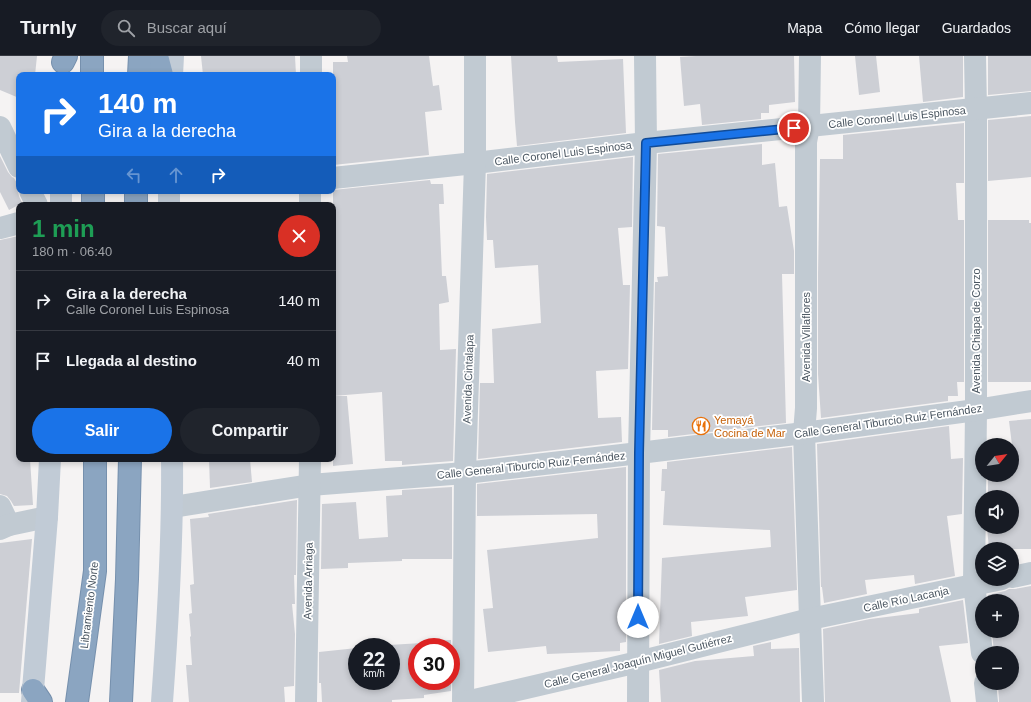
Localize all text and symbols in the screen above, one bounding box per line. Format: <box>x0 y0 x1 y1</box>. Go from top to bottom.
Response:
search box <box>101 10 381 46</box>
text: Turnly <box>20 17 77 38</box>
icon: search <box>115 17 137 39</box>
text: Buscar aquí <box>147 19 227 36</box>
text: Mapa <box>787 20 822 36</box>
text: Cómo llegar <box>844 20 920 36</box>
text: Guardados <box>942 20 1011 36</box>
icon: right <box>32 88 84 140</box>
text: 140 m <box>98 88 177 119</box>
street label: Calle Coronel Luis Espinosa <box>828 104 967 130</box>
pin <box>777 111 811 145</box>
icon: arrive <box>783 117 805 139</box>
text: Gira a la derecha <box>98 121 236 141</box>
street label: Calle Coronel Luis Espinosa <box>494 139 633 167</box>
icon: left <box>123 164 145 186</box>
icon: ahead <box>165 164 187 186</box>
icon: right <box>207 164 229 186</box>
text: 1 min <box>32 215 95 242</box>
button: close <box>278 215 320 257</box>
text: 180 m · 06:40 <box>32 244 112 259</box>
street label: Avenida Chiapa de Corzo <box>970 268 982 394</box>
text: Gira a la derecha <box>66 285 187 302</box>
icon: right <box>32 290 54 312</box>
street label: Avenida Villaflores <box>800 291 812 382</box>
text: 140 m <box>278 292 320 309</box>
text: Calle Coronel Luis Espinosa <box>66 302 229 317</box>
street label: Avenida Cintalapa <box>460 333 476 424</box>
icon: arrive <box>32 350 54 372</box>
text: Llegada al destino <box>66 352 197 369</box>
text: 40 m <box>287 352 320 369</box>
street label: Calle General Tiburcio Ruiz Fernández <box>793 402 983 440</box>
button: Salir <box>32 408 172 454</box>
button: Compartir <box>180 408 320 454</box>
place label: Yemayá Cocina de Mar <box>714 414 786 439</box>
restaurant icon: Yemayá Cocina de Mar <box>691 416 711 436</box>
north arrow <box>975 438 1019 482</box>
map controls <box>975 438 1019 690</box>
street label: Calle General Tiburcio Ruiz Fernández <box>436 449 626 481</box>
button: sound <box>975 490 1019 534</box>
street label: Avenida Arriaga <box>301 541 315 620</box>
button: layers <box>975 542 1019 586</box>
street label: Libramiento Norte <box>78 561 100 649</box>
street label: Calle Río Lacanja <box>862 584 951 614</box>
button: + <box>975 594 1019 638</box>
position arrow <box>617 596 659 638</box>
street label: Calle General Joaquín Miguel Gutiérrez <box>543 632 733 690</box>
speed limit sign: 30 <box>408 638 460 690</box>
button: − <box>975 646 1019 690</box>
text: 22 <box>363 648 385 670</box>
text: km/h <box>363 668 385 679</box>

